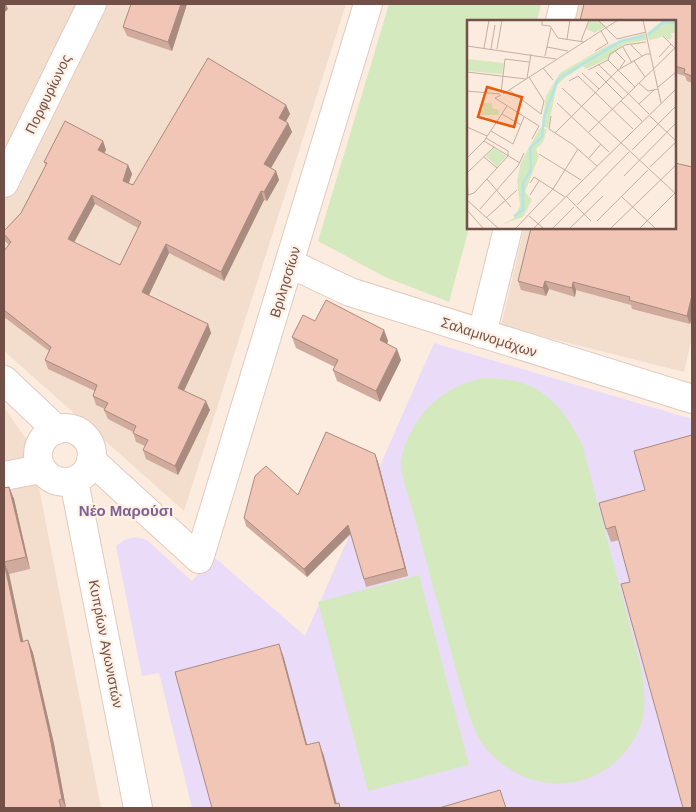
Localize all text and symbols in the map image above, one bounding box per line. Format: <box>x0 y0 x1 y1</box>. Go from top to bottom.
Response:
inset map <box>467 20 676 229</box>
street label: Πορφυρίωνος <box>22 52 74 136</box>
street label: Βριλησσίων <box>267 245 303 319</box>
street label: Σαλαμινομάχων <box>439 314 539 360</box>
district label: Νέο Μαρούσι <box>79 502 173 520</box>
street label: Κυπρίων Αγωνιστών <box>86 579 126 709</box>

